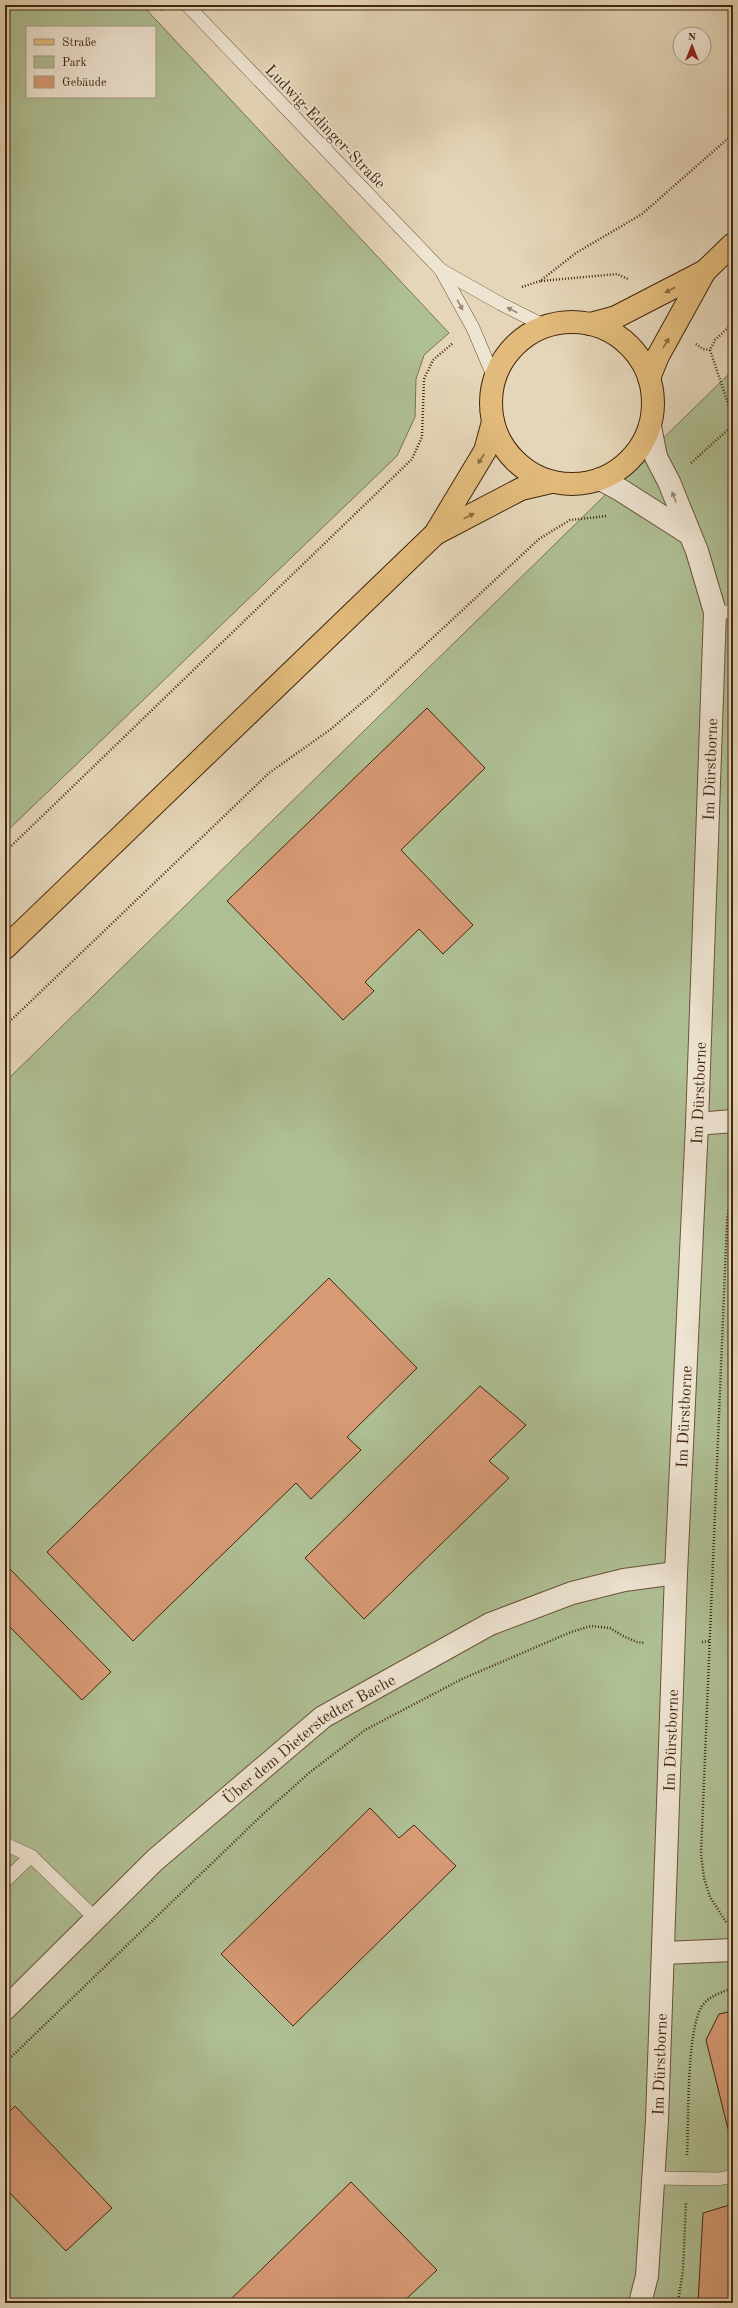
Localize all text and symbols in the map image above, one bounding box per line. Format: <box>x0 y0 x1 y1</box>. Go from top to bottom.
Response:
legend <box>26 26 156 98</box>
north arrow <box>672 26 712 66</box>
text: N <box>688 32 697 43</box>
text: Straße <box>62 37 97 49</box>
text: Park <box>62 57 87 69</box>
street label: Ludwig-Edinger-Straße <box>261 62 388 192</box>
text: Gebäude <box>62 77 107 89</box>
one-way arrow <box>665 287 676 293</box>
one-way arrow <box>457 299 464 310</box>
one-way arrow <box>506 306 518 313</box>
one-way arrow <box>662 337 669 349</box>
one-way arrow <box>477 453 484 465</box>
one-way arrow <box>671 490 677 502</box>
one-way arrow <box>463 513 475 519</box>
street label: Im Dürstborne <box>702 718 721 821</box>
street label: Im Dürstborne <box>690 1042 710 1145</box>
street label: Im Dürstborne <box>675 1365 696 1468</box>
street label: Über dem Dieterstedter Bache <box>218 1672 399 1808</box>
street label: Im Dürstborne <box>662 1689 682 1792</box>
street label: Im Dürstborne <box>651 2013 671 2116</box>

